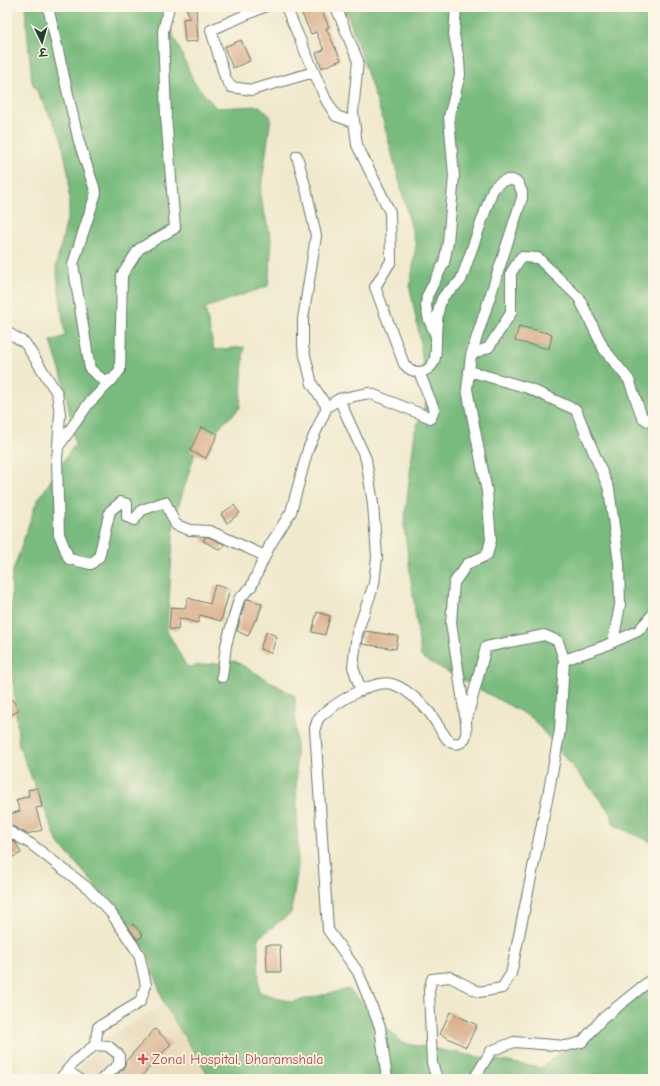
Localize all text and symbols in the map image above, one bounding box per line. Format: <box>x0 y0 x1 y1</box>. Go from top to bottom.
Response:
north arrow <box>22 22 62 62</box>
text: उ <box>37 45 48 58</box>
place label: Zonal Hospital, Dharamshala <box>152 1051 323 1068</box>
marker: Zonal Hospital, Dharamshala <box>137 1053 149 1065</box>

